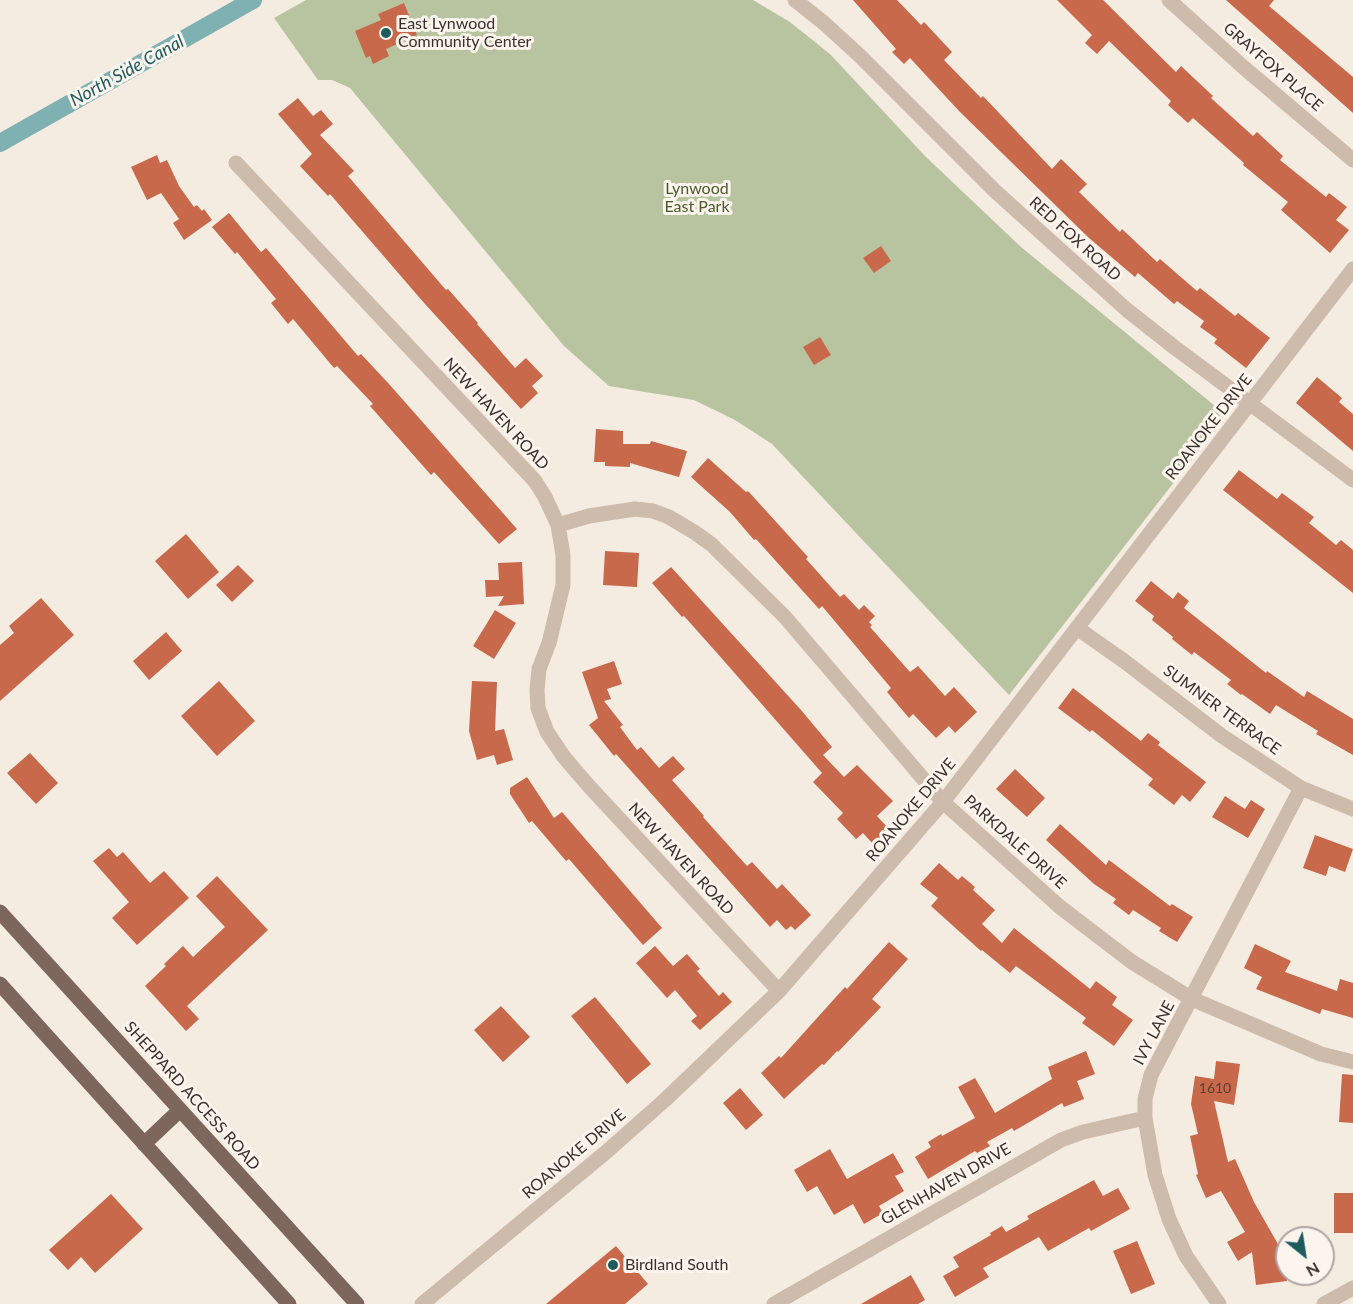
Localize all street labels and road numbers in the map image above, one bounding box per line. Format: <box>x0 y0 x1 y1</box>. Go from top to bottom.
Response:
street label: GRAYFOX PLACE <box>1219 19 1327 115</box>
street label: RED FOX ROAD <box>1025 193 1125 285</box>
street label: NEW HAVEN ROAD <box>439 354 553 474</box>
street label: ROANOKE DRIVE <box>1162 370 1256 484</box>
street label: SUMNER TERRACE <box>1160 661 1284 759</box>
street label: ROANOKE DRIVE <box>862 754 960 866</box>
street label: PARKDALE DRIVE <box>960 791 1070 893</box>
street label: NEW HAVEN ROAD <box>624 799 738 919</box>
street label: IVY LANE <box>1129 998 1179 1068</box>
street label: SHEPPARD ACCESS ROAD <box>120 1018 264 1174</box>
street label: ROANOKE DRIVE <box>518 1105 630 1203</box>
street label: GLENHAVEN DRIVE <box>878 1139 1014 1229</box>

